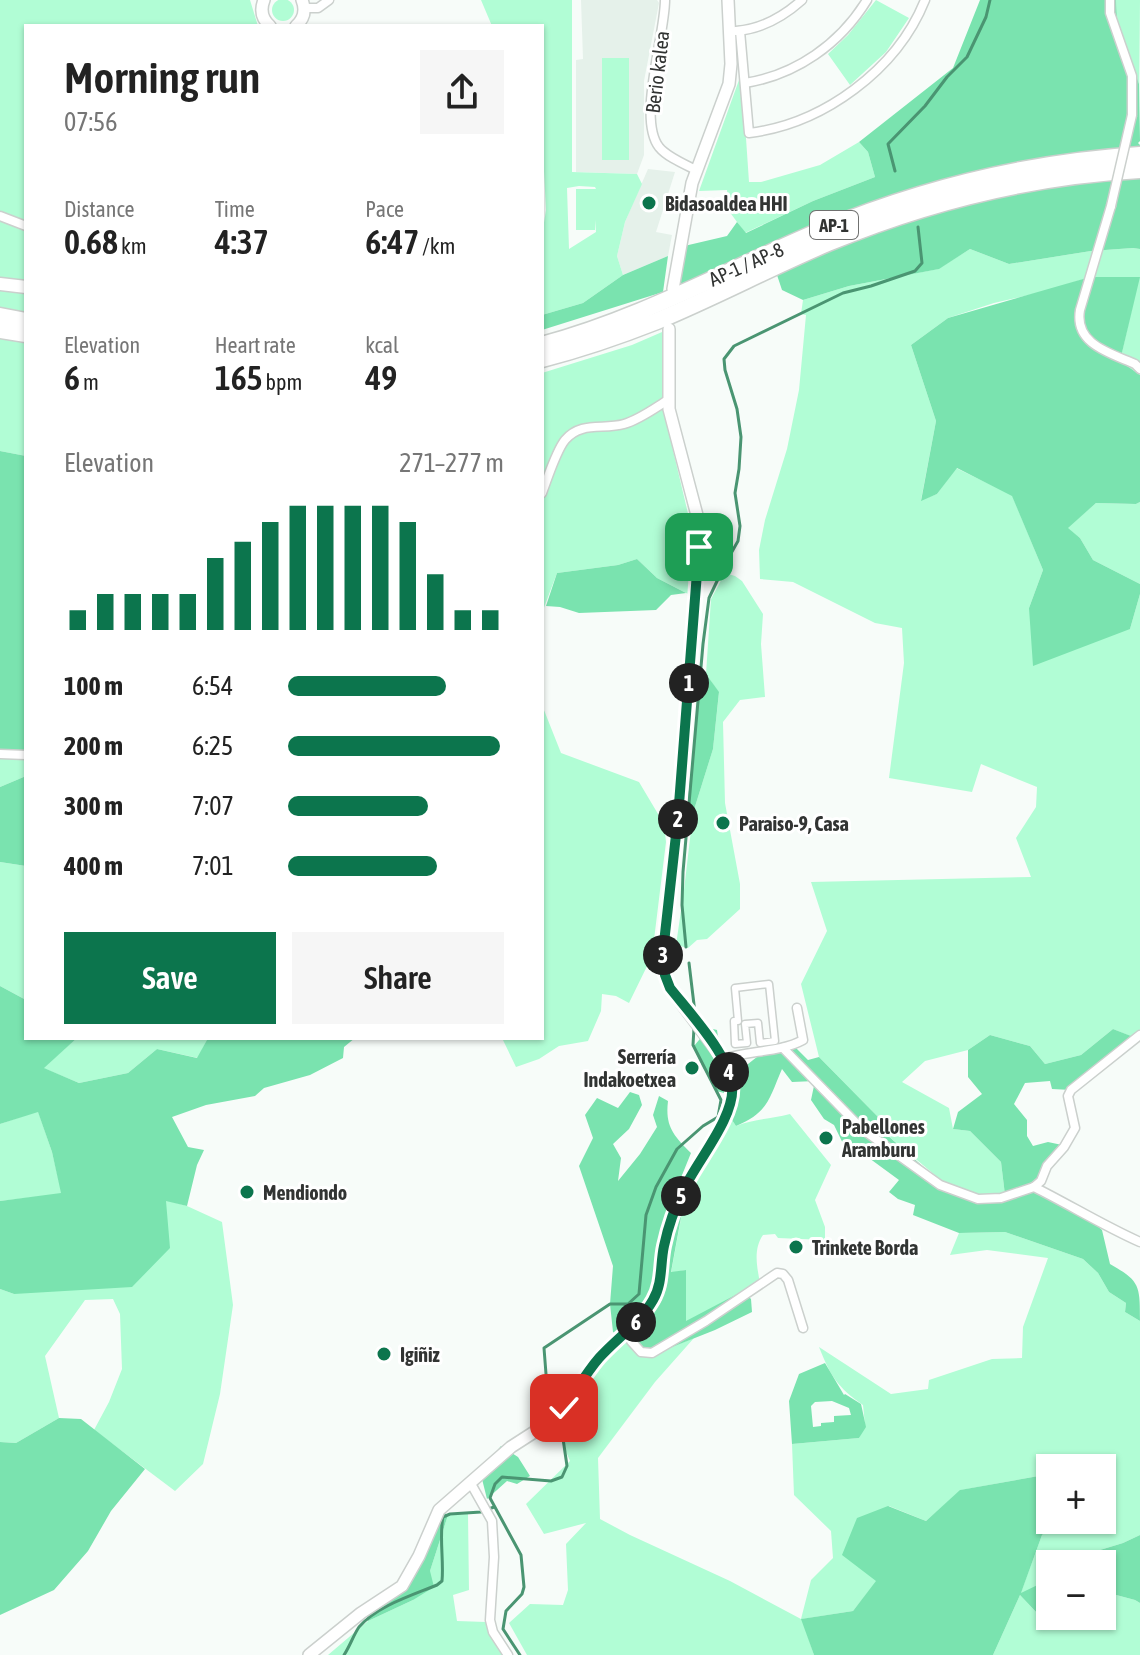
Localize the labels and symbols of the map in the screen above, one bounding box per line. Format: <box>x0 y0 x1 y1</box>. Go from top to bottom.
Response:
street label: Berio kalea <box>641 30 673 114</box>
place label: Bidasoaldea HHI <box>665 192 788 215</box>
marker: Bidasoaldea HHI <box>640 194 658 212</box>
road number: AP-1 <box>810 211 858 239</box>
street label: AP-1 / AP-8 <box>705 237 787 291</box>
pin <box>665 513 733 581</box>
pin: 1 <box>669 663 709 703</box>
pin: 2 <box>658 799 698 839</box>
place label: Paraiso-9, Casa <box>739 812 849 835</box>
marker: Paraiso-9, Casa <box>714 814 732 832</box>
pin: 3 <box>643 935 683 975</box>
place label: Serrería Indakoetxea <box>584 1045 676 1091</box>
pin: 4 <box>709 1052 749 1092</box>
marker: Serrería Indakoetxea <box>683 1059 701 1077</box>
place label: Pabellones Aramburu <box>841 1115 925 1161</box>
marker: Pabellones Aramburu <box>817 1129 835 1147</box>
pin: 5 <box>661 1176 701 1216</box>
place label: Mendiondo <box>263 1181 347 1204</box>
marker: Mendiondo <box>238 1183 256 1201</box>
place label: Trinkete Borda <box>812 1236 918 1259</box>
marker: Trinkete Borda <box>787 1238 805 1256</box>
pin: 6 <box>616 1302 656 1342</box>
place label: Igiñiz <box>400 1343 441 1366</box>
marker: Igiñiz <box>375 1345 393 1363</box>
pin <box>530 1374 598 1442</box>

